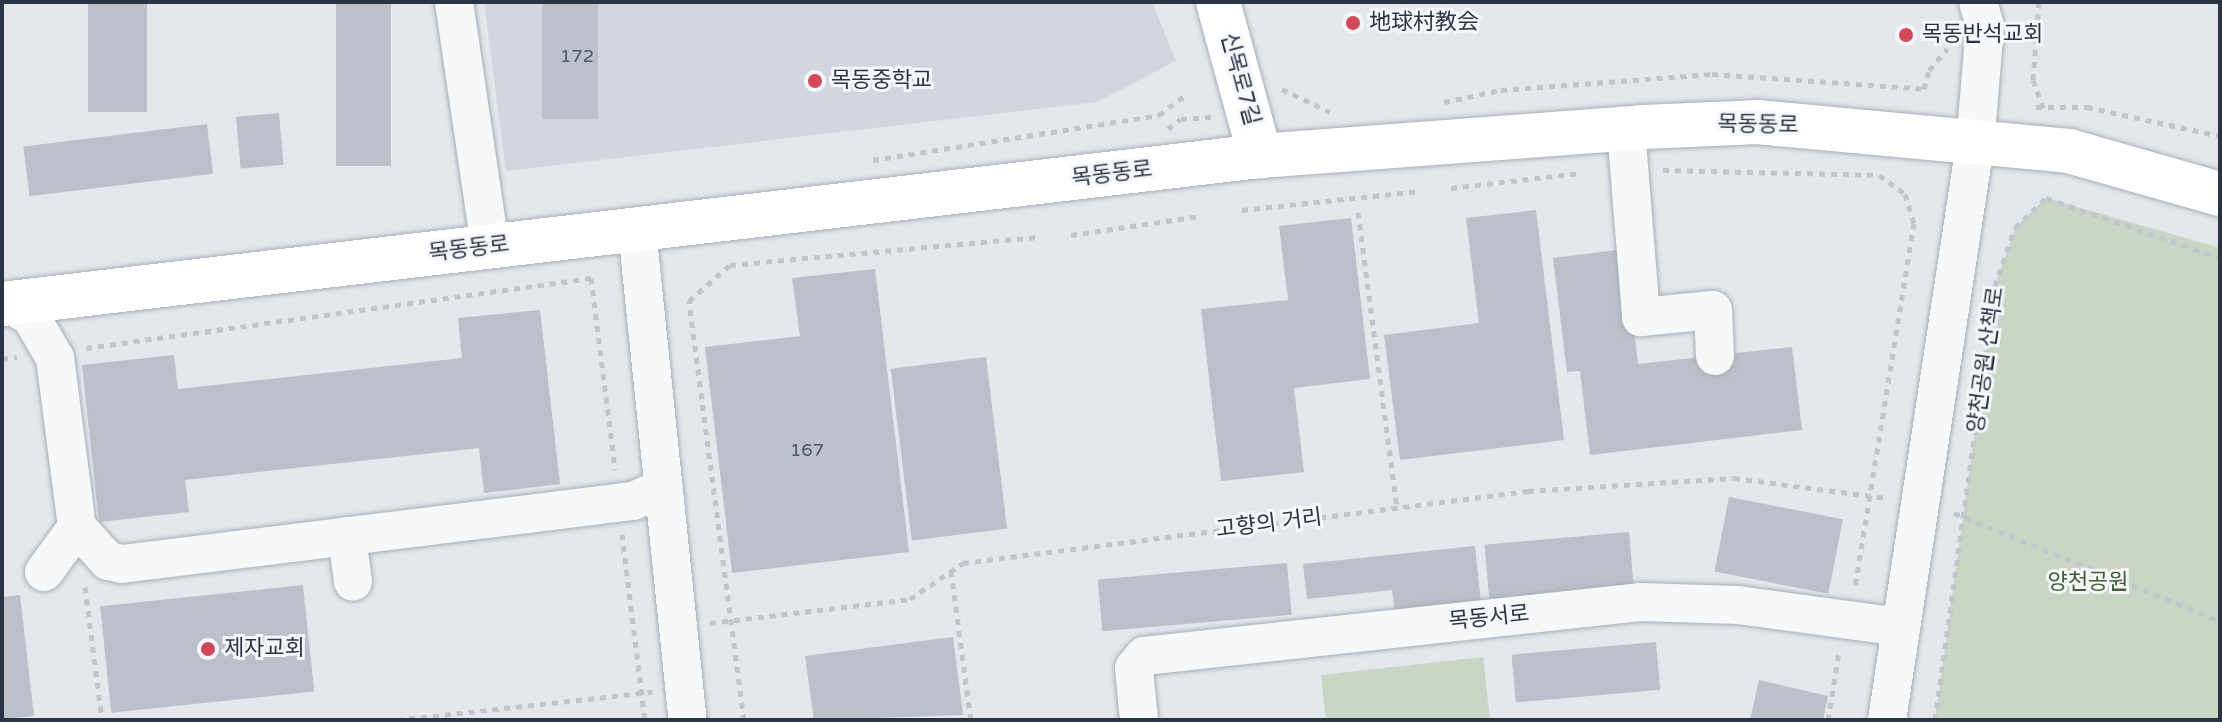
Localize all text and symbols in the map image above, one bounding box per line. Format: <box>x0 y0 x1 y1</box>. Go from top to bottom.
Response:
place label: 地球村教会 <box>1369 10 1479 36</box>
marker: 地球村教会 <box>1344 14 1362 32</box>
place label: 목동반석교회 <box>1922 22 2043 48</box>
marker: 목동반석교회 <box>1897 26 1915 44</box>
street label: 신목로7길 <box>1215 30 1265 128</box>
house number: 172 <box>560 45 594 67</box>
place label: 목동중학교 <box>831 68 932 94</box>
marker: 목동중학교 <box>806 72 824 90</box>
street label: 목동동로 <box>1717 111 1799 139</box>
street label: 목동동로 <box>1070 156 1154 192</box>
street label: 목동동로 <box>427 231 511 267</box>
street label: 양천공원 산책로 <box>1963 285 2009 435</box>
house number: 167 <box>790 439 824 461</box>
street label: 고향의 거리 <box>1214 504 1324 544</box>
park label: 양천공원 <box>2048 570 2128 596</box>
street label: 목동서로 <box>1447 601 1531 635</box>
place label: 제자교회 <box>224 636 305 662</box>
marker: 제자교회 <box>199 640 217 658</box>

